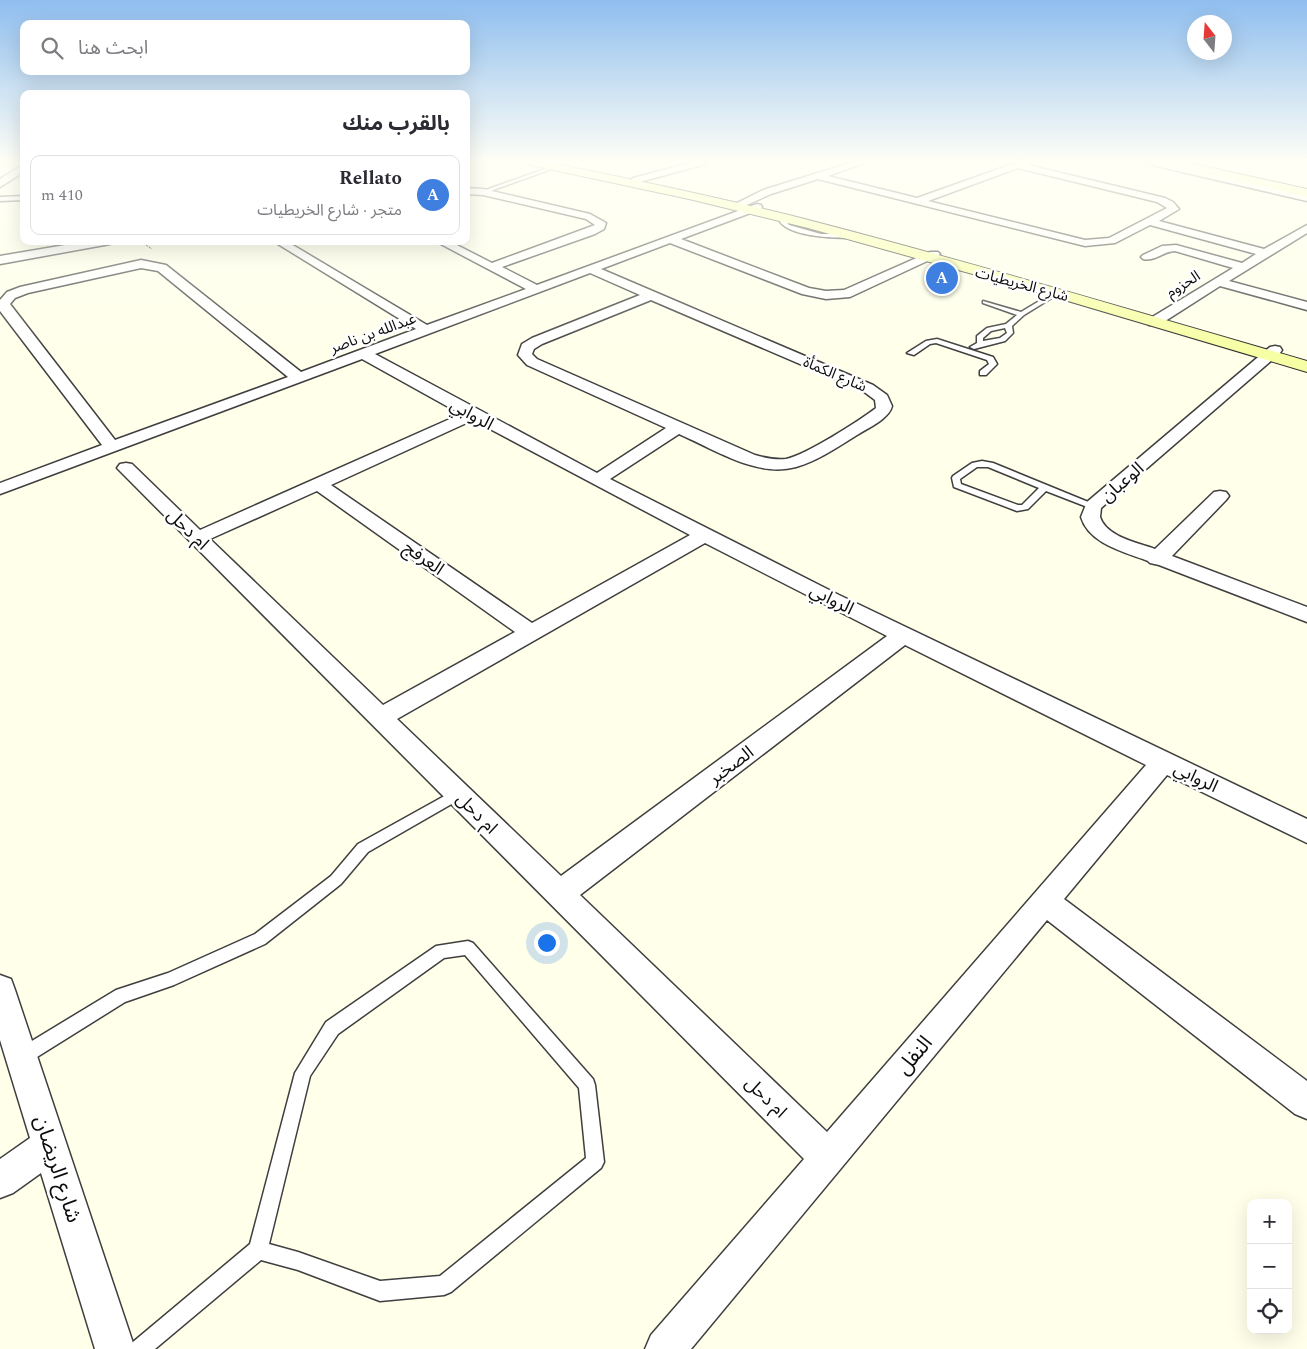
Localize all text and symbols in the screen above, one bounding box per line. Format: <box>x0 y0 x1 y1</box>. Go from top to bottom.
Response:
north arrow <box>1187 15 1232 60</box>
search box <box>20 20 470 75</box>
icon: search <box>38 34 66 62</box>
text: ابحث هنا <box>78 34 148 63</box>
text: بالقرب منك <box>342 108 450 140</box>
text: Rellato <box>339 164 402 193</box>
text: 410 m <box>41 183 83 207</box>
text: A <box>427 183 439 207</box>
text: متجر · شارع الخريطيات <box>257 198 402 222</box>
pin: A <box>926 259 958 297</box>
street label: شارع الخريطيات <box>973 261 1071 308</box>
street label: الحزوم <box>1162 265 1205 304</box>
street label: عبدالله بن ناصر <box>326 307 420 360</box>
street label: شارع الكمأة <box>799 351 870 398</box>
street label: الروابي <box>445 391 499 438</box>
street label: الوعبان <box>1095 456 1150 509</box>
street label: ام دحل <box>160 502 215 556</box>
street label: العرفج <box>398 535 450 582</box>
street label: الروابي <box>805 577 859 622</box>
street label: الصخبر <box>702 739 760 792</box>
street label: الروابي <box>1169 755 1223 800</box>
street label: ام دحل <box>449 786 504 841</box>
your location <box>534 930 560 956</box>
street label: النفل <box>889 1029 941 1083</box>
street label: ام دحل <box>738 1070 793 1124</box>
street label: شارع الريضان <box>25 1112 89 1227</box>
map controls <box>1247 1199 1292 1334</box>
button: + <box>1247 1199 1292 1244</box>
button: − <box>1247 1244 1292 1289</box>
button: locate <box>1247 1289 1292 1334</box>

